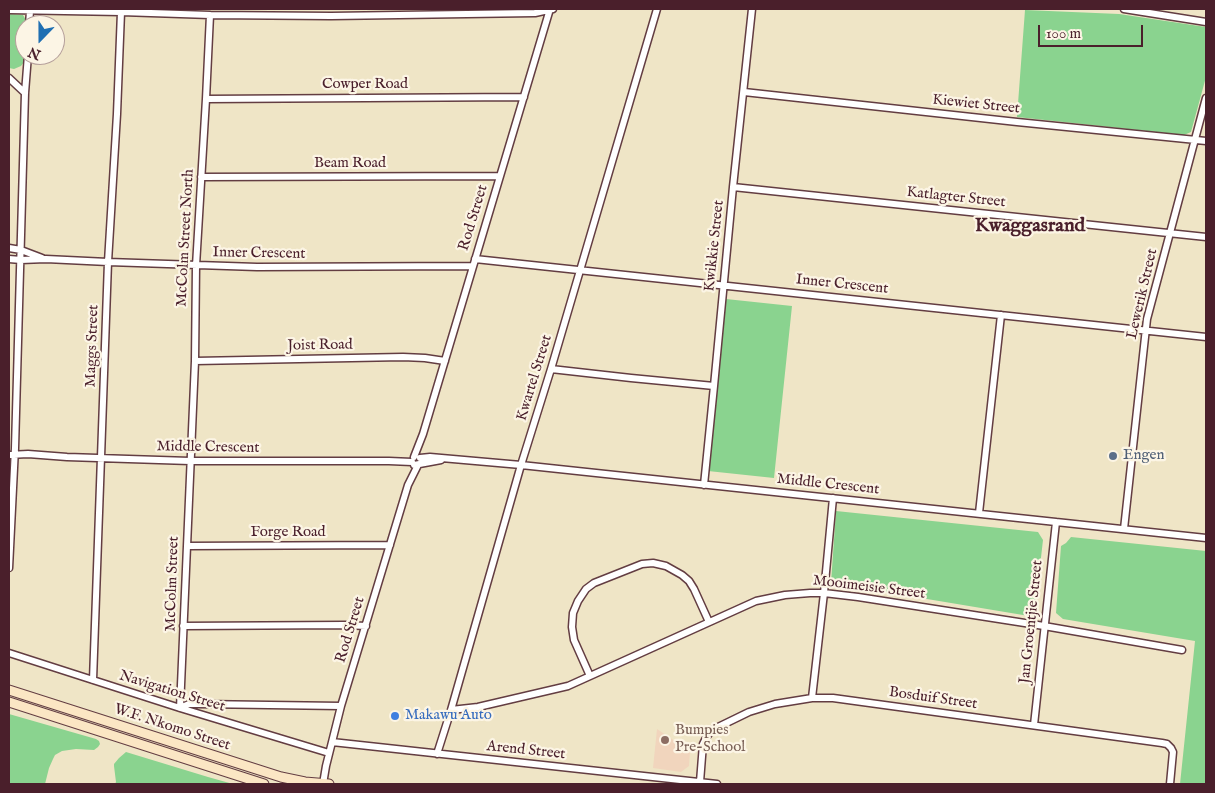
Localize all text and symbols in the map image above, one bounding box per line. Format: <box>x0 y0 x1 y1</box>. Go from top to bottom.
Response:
north arrow <box>15 15 65 65</box>
scale bar <box>1040 15 1145 47</box>
text: 100 m <box>1046 24 1081 43</box>
text: N <box>26 42 44 64</box>
street label: Cowper Road <box>322 76 408 94</box>
street label: Kiewiet Street <box>931 91 1021 119</box>
street label: Beam Road <box>314 155 386 173</box>
street label: McColm Street North <box>173 169 199 307</box>
street label: Rod Street <box>455 183 493 253</box>
street label: Katlagter Street <box>906 184 1006 212</box>
street label: Kwikkie Street <box>701 199 729 293</box>
district label: Kwaggasrand <box>975 215 1085 239</box>
street label: Inner Crescent <box>212 244 306 264</box>
street label: Lewerik Street <box>1124 247 1162 341</box>
street label: Inner Crescent <box>795 271 889 299</box>
street label: Maggs Street <box>83 304 103 388</box>
street label: Kwartel Street <box>513 333 557 423</box>
street label: Joist Road <box>287 336 353 356</box>
street label: Middle Crescent <box>156 438 260 458</box>
place label: Engen <box>1123 447 1164 465</box>
marker: Engen <box>1107 450 1119 462</box>
street label: Middle Crescent <box>776 471 880 499</box>
street label: Forge Road <box>250 524 326 542</box>
street label: McColm Street <box>162 536 184 632</box>
street label: Jan Groentjie Street <box>1017 559 1047 685</box>
street label: Mooimeisie Street <box>812 572 926 604</box>
street label: Rod Street <box>332 595 370 665</box>
street label: Navigation Street <box>117 667 227 717</box>
street label: Bosduif Street <box>888 684 978 714</box>
street label: W.F. Nkomo Street <box>112 701 232 755</box>
place label: Makawu Auto <box>405 707 492 725</box>
marker: Makawu Auto <box>389 710 401 722</box>
place label: Bumpies Pre-School <box>675 722 745 757</box>
marker: Bumpies Pre-School <box>659 734 671 746</box>
street label: Arend Street <box>486 738 566 764</box>

